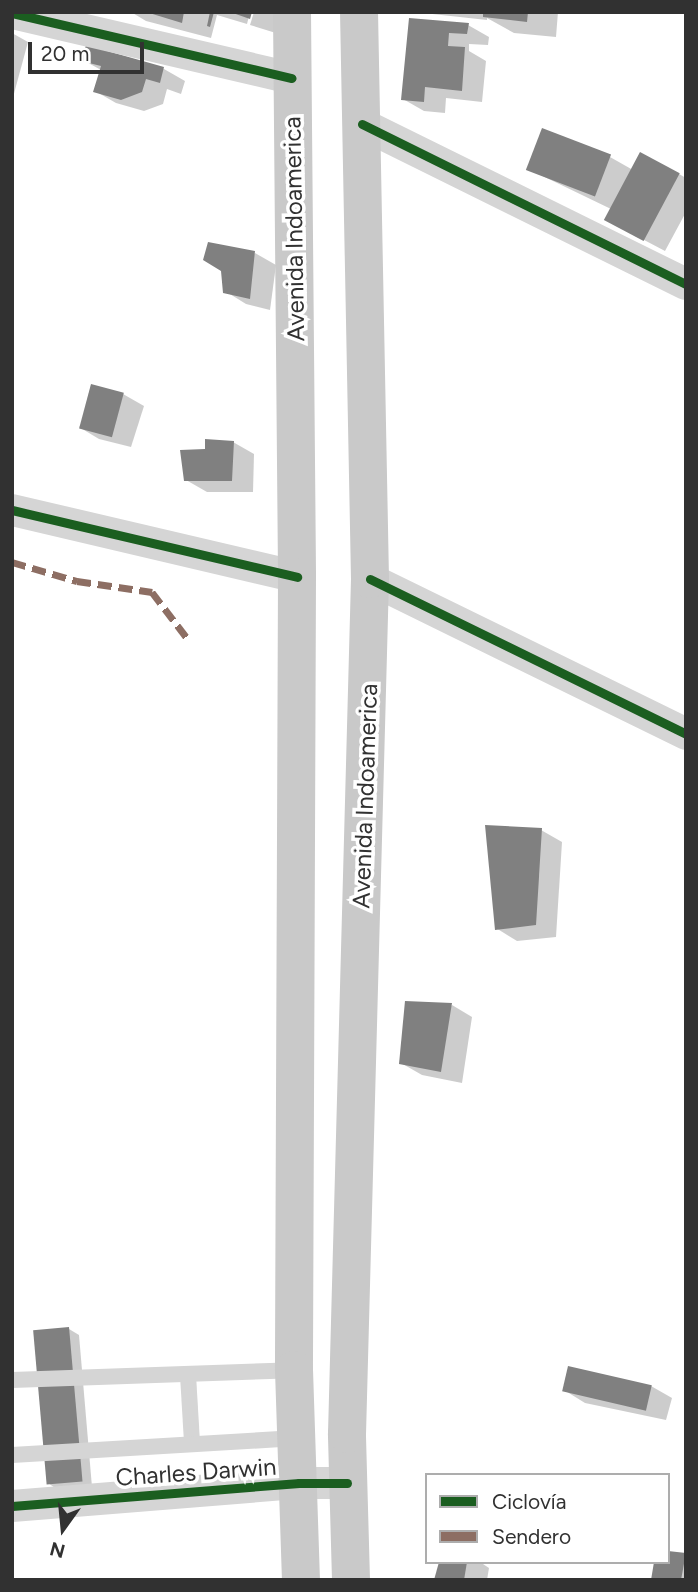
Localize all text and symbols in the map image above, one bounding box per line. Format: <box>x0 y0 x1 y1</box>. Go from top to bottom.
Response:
scale bar <box>32 28 147 72</box>
text: 20 m <box>41 41 89 66</box>
street label: Avenida Indoamerica <box>278 116 310 342</box>
street label: Avenida Indoamerica <box>347 683 383 909</box>
street label: Charles Darwin <box>115 1452 277 1492</box>
legend <box>425 1473 670 1564</box>
text: Ciclovía <box>492 1489 566 1514</box>
north arrow <box>28 1494 98 1564</box>
text: Sendero <box>492 1524 571 1549</box>
text: N <box>47 1537 68 1563</box>

